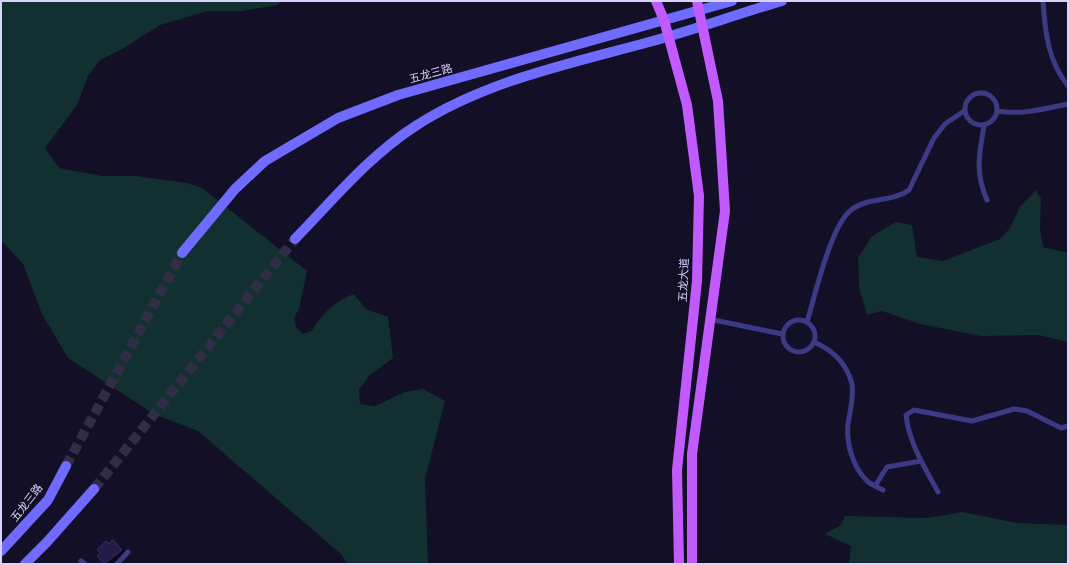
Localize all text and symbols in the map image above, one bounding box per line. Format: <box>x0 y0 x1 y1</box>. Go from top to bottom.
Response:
street label: 五龙三路 <box>408 62 454 86</box>
street label: 五龙大道 <box>676 258 692 302</box>
street label: 五龙三路 <box>8 482 46 524</box>

